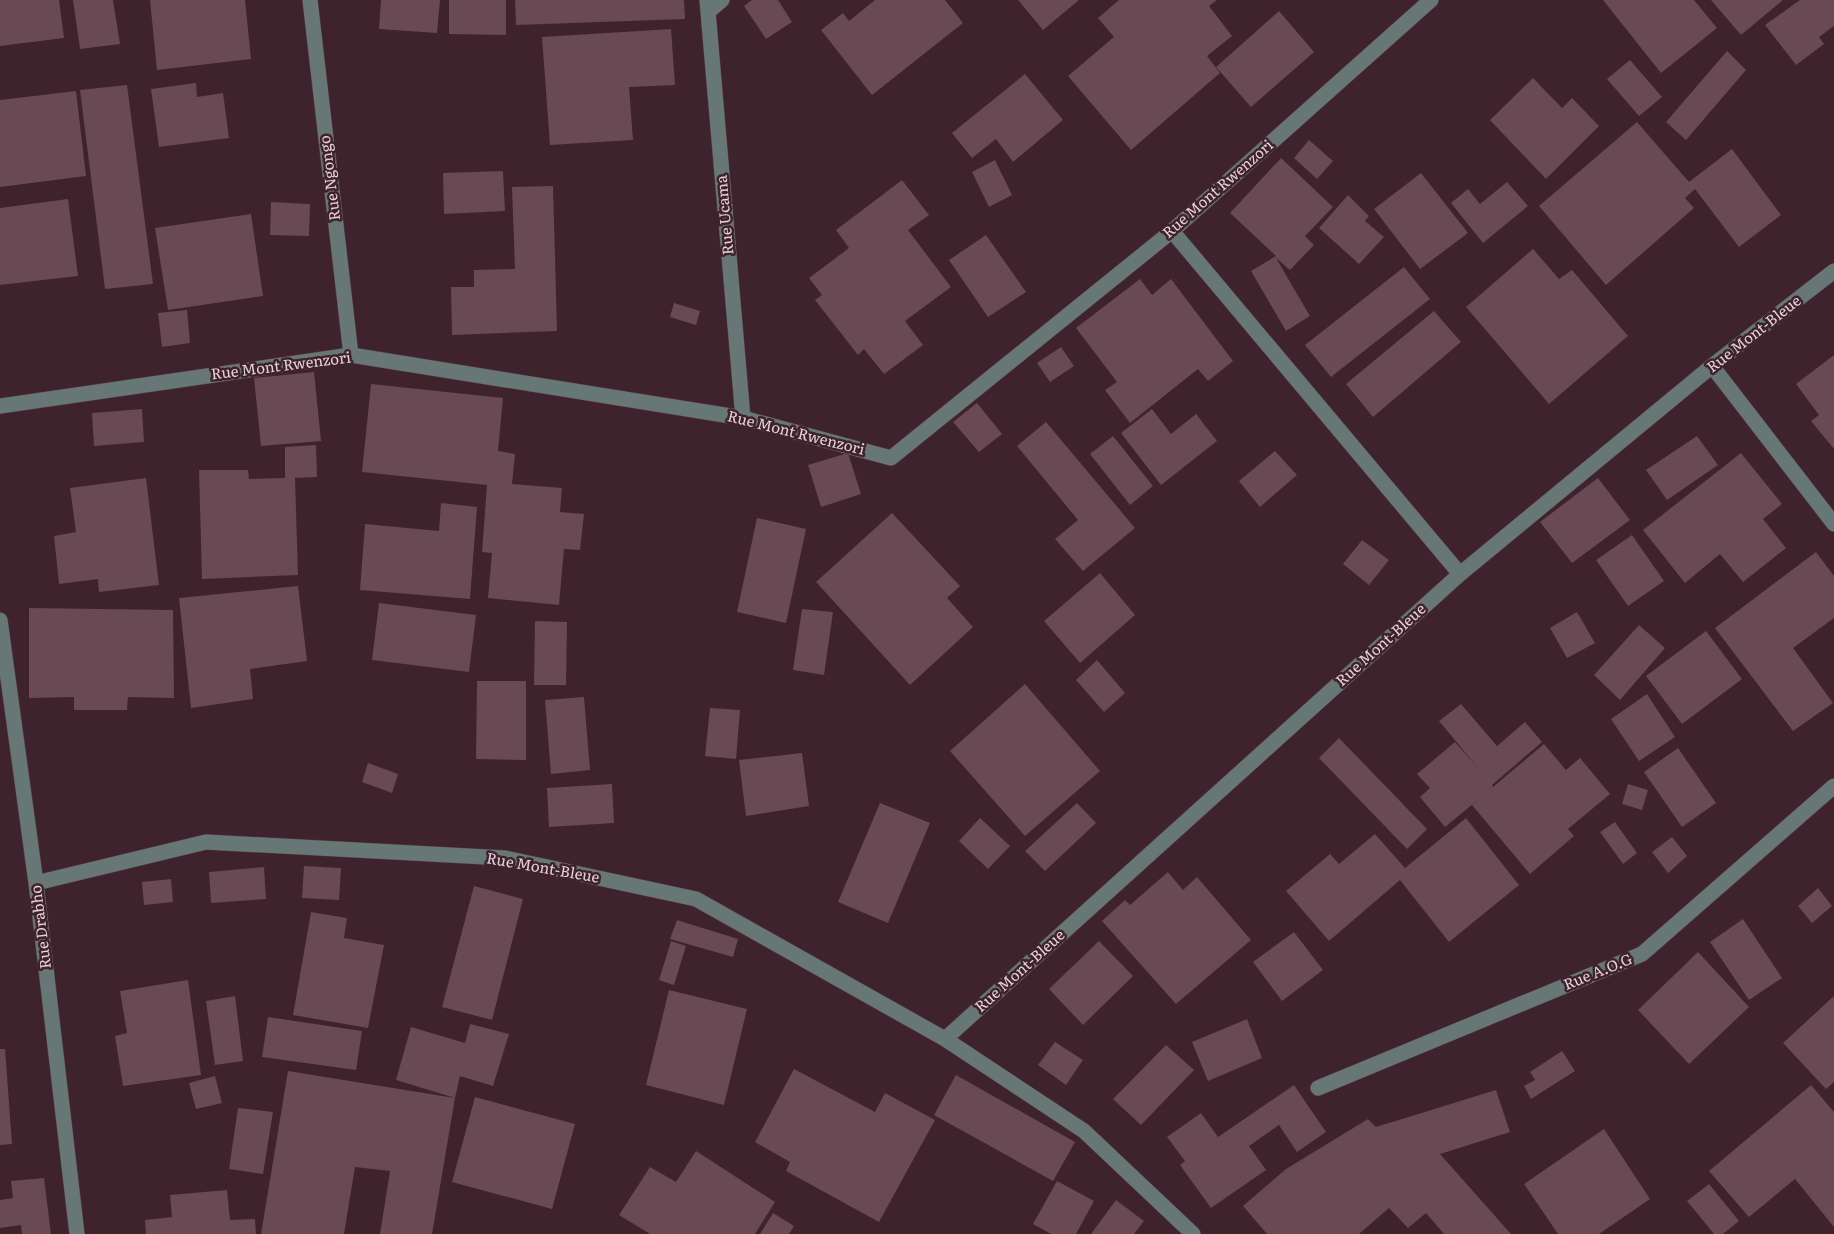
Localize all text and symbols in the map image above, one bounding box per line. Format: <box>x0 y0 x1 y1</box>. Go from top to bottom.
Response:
street label: Rue Mont Rwenzori <box>1156 133 1278 243</box>
street label: Rue Ngongo <box>312 134 345 222</box>
street label: Rue Ucama <box>708 173 738 256</box>
street label: Rue Mont-Bleue <box>1701 288 1805 377</box>
street label: Rue Mont Rwenzori <box>210 345 352 384</box>
street label: Rue Mont Rwenzori <box>725 403 867 460</box>
street label: Rue Mont-Bleue <box>1330 597 1430 691</box>
street label: Rue Mont-Bleue <box>485 845 602 888</box>
street label: Rue Drabho <box>23 884 56 970</box>
street label: Rue Mont-Bleue <box>969 923 1069 1017</box>
street label: Rue A.O.G <box>1559 946 1635 995</box>

